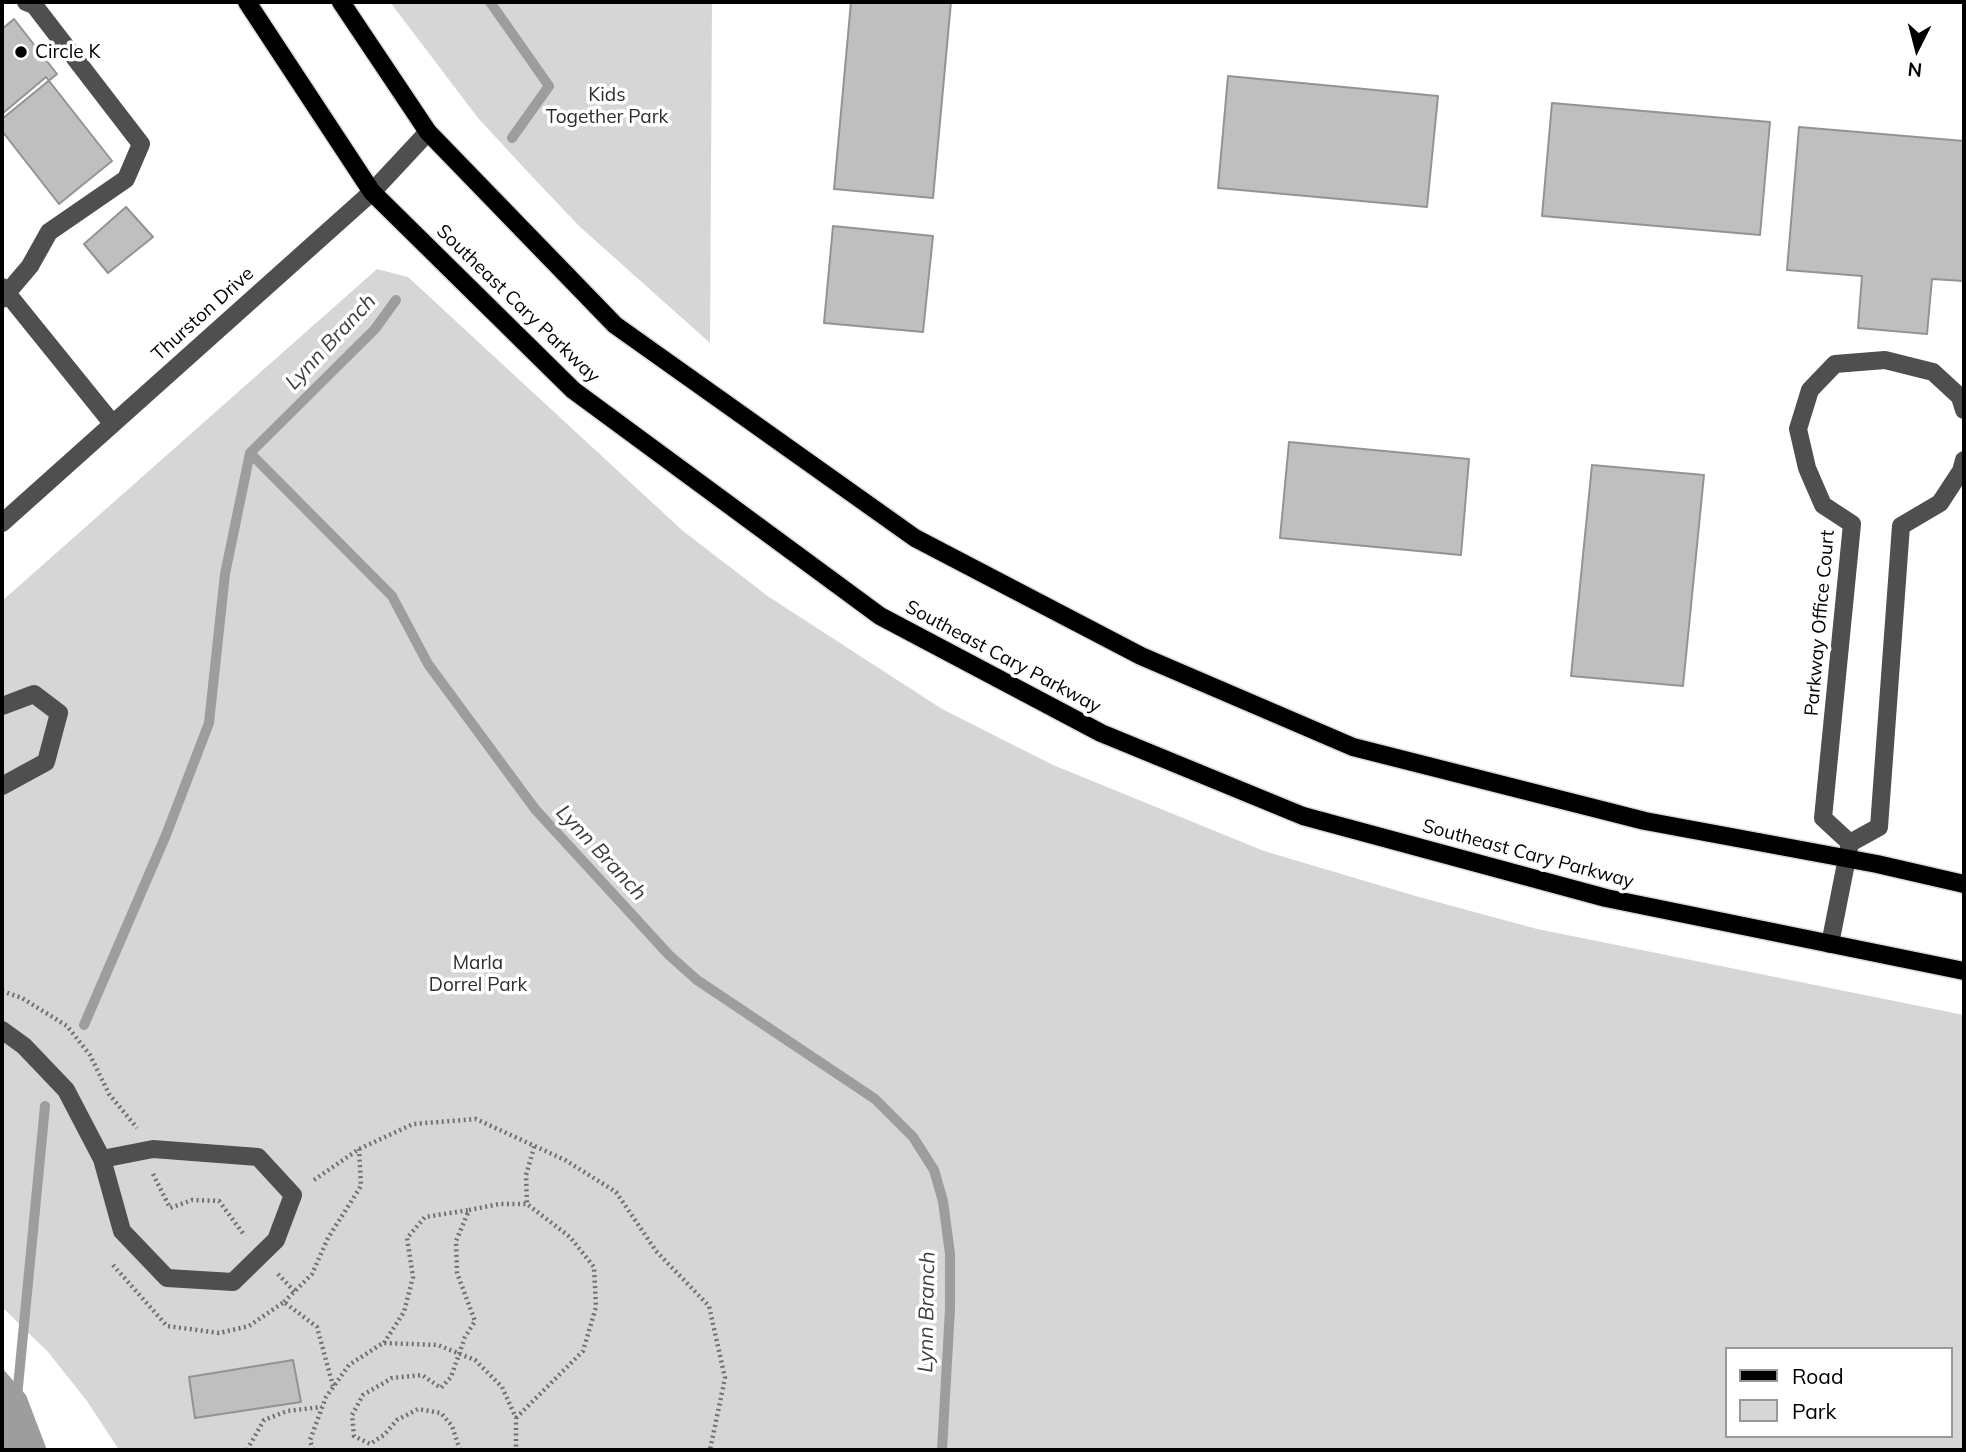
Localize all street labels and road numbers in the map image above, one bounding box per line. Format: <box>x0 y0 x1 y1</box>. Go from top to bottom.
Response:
street label: Southeast Cary Parkway <box>432 220 604 388</box>
street label: Thurston Drive <box>147 262 259 366</box>
street label: Parkway Office Court <box>1801 529 1839 717</box>
street label: Southeast Cary Parkway <box>901 596 1105 718</box>
street label: Southeast Cary Parkway <box>1420 815 1636 893</box>

